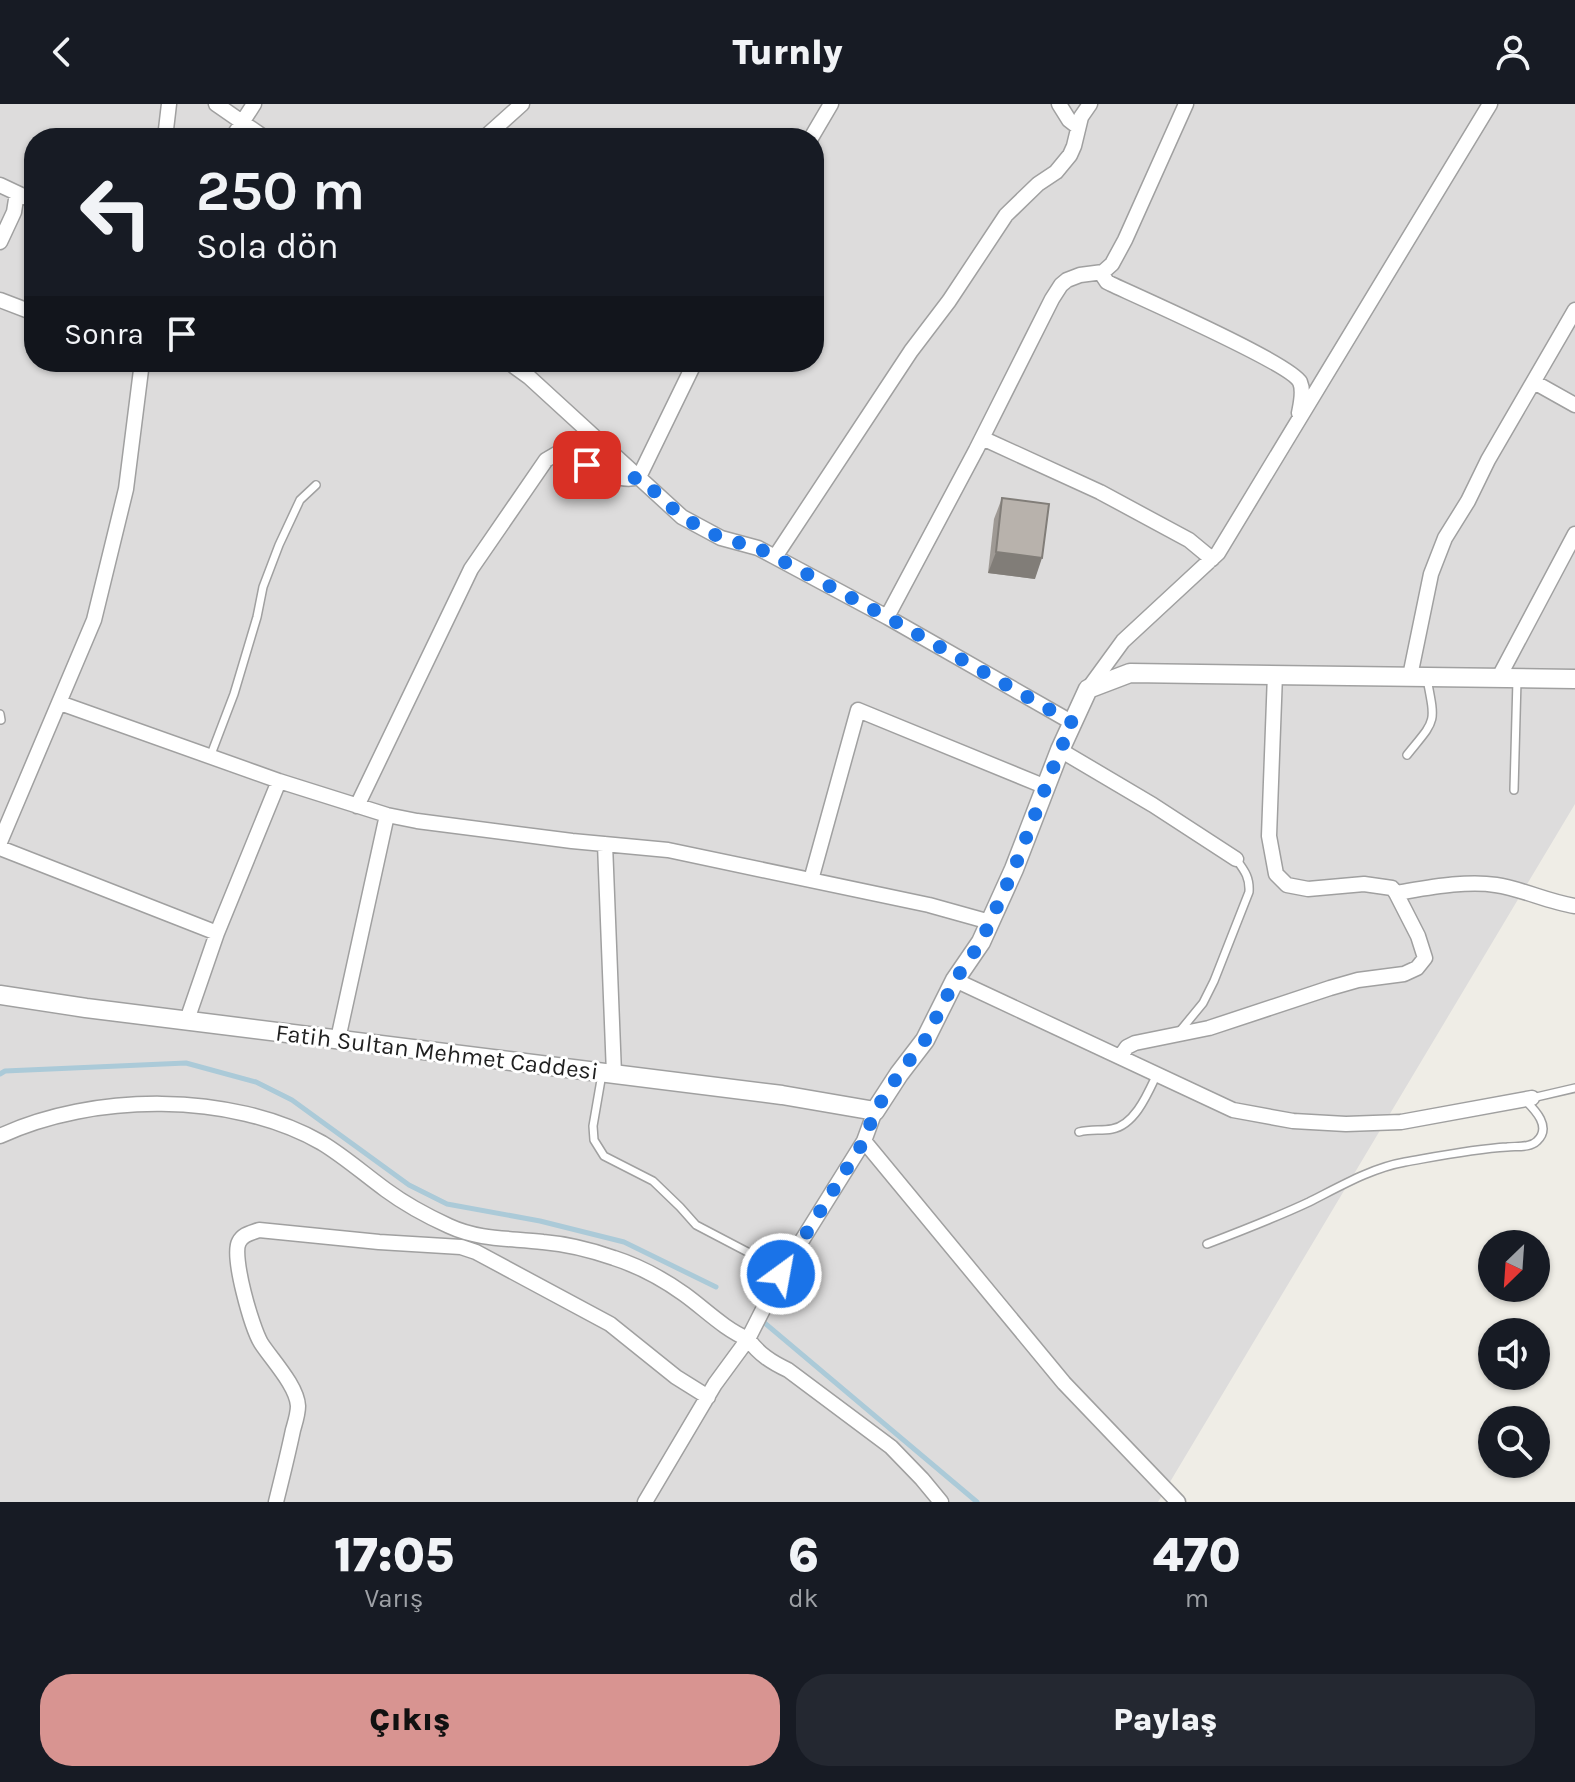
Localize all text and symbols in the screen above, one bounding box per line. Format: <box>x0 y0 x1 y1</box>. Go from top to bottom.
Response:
icon: back <box>40 30 84 74</box>
icon: person <box>1491 30 1535 74</box>
text: Turnly <box>732 31 843 73</box>
text: 250 m <box>196 158 365 223</box>
icon: left <box>64 160 168 264</box>
text: Sola dön <box>196 225 339 267</box>
icon: arrive <box>160 312 204 356</box>
text: Sonra <box>64 316 144 352</box>
pin <box>553 431 621 499</box>
icon: arrive <box>565 443 609 487</box>
street label: Fatih Sultan Mehmet Caddesi <box>274 1018 600 1086</box>
north arrow <box>1478 1230 1550 1302</box>
map controls <box>1478 1230 1550 1478</box>
position arrow <box>739 1232 823 1316</box>
button: sound <box>1478 1318 1550 1390</box>
button: search <box>1478 1406 1550 1478</box>
text: 17:05 <box>334 1527 454 1583</box>
text: 6 <box>788 1527 819 1583</box>
text: 470 <box>1153 1527 1241 1583</box>
text: Varış <box>365 1583 423 1614</box>
text: dk <box>788 1583 818 1614</box>
text: m <box>1185 1583 1209 1614</box>
button: Çıkış <box>40 1674 780 1766</box>
button: Paylaş <box>796 1674 1535 1766</box>

